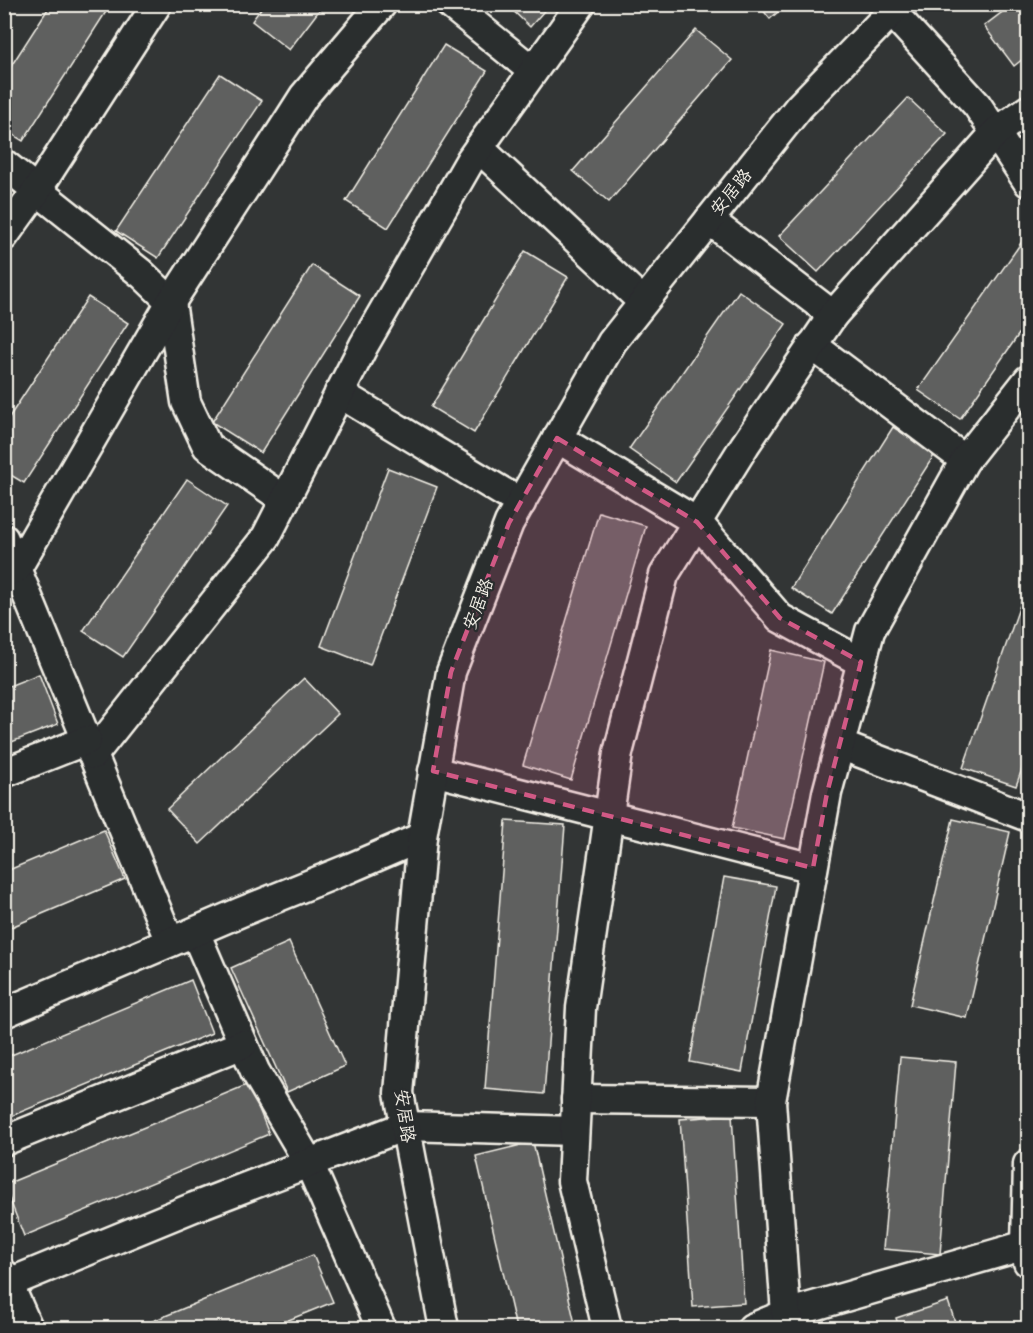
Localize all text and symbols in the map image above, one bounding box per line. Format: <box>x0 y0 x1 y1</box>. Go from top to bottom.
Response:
street label: 安居路 <box>706 165 757 220</box>
street label: 安居路 <box>459 575 498 633</box>
street label: 安居路 <box>390 1088 419 1144</box>

